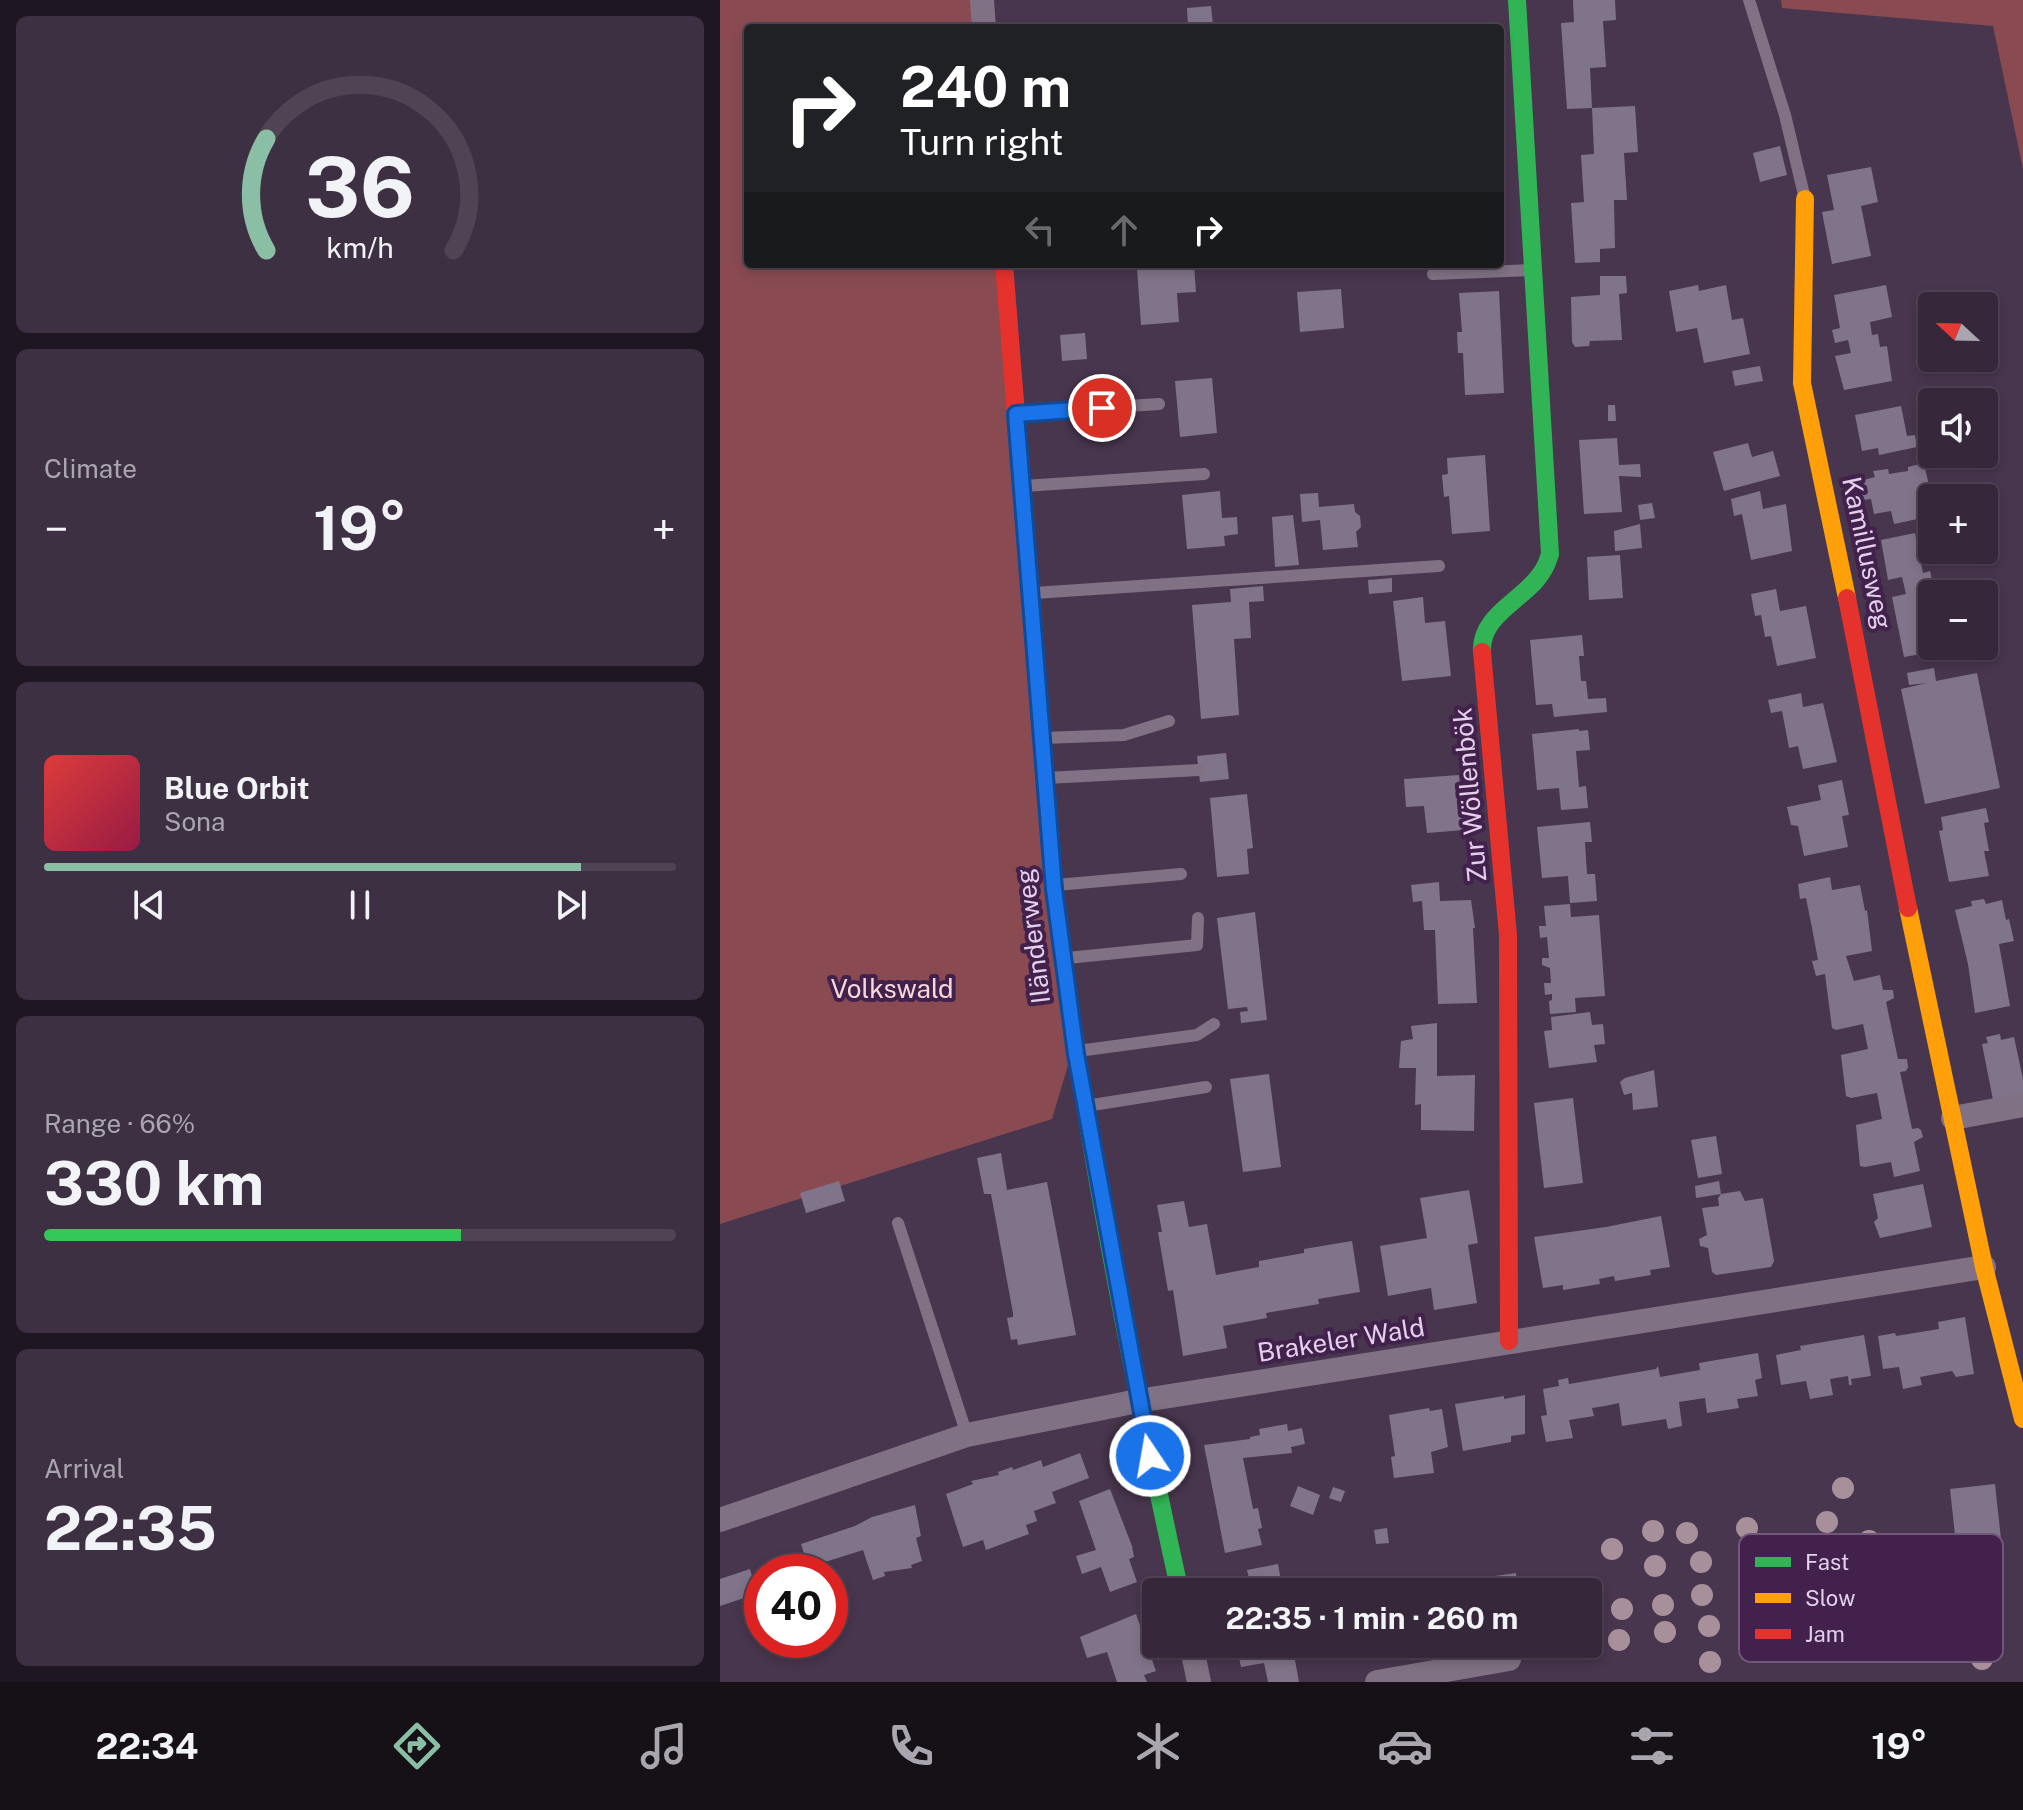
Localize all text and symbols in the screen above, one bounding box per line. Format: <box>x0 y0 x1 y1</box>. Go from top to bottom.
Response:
text: 240 m <box>900 54 1071 120</box>
icon: right <box>768 56 872 160</box>
text: Turn right <box>900 121 1063 163</box>
text: 36 <box>305 137 415 235</box>
icon: left <box>1018 208 1062 252</box>
icon: ahead <box>1102 208 1146 252</box>
icon: right <box>1186 208 1230 252</box>
text: km/h <box>326 231 394 264</box>
north arrow <box>1918 292 1998 372</box>
map controls <box>1918 292 1998 660</box>
pin <box>1068 374 1136 442</box>
icon: arrive <box>1080 386 1124 430</box>
button: sound <box>1918 388 1998 468</box>
text: Climate <box>44 453 137 484</box>
street label: Kamillusweg <box>1836 474 1899 632</box>
button: + <box>1918 484 1998 564</box>
text: 19° <box>313 493 407 564</box>
text: − <box>44 503 68 555</box>
text: + <box>652 503 676 555</box>
button: − <box>1918 580 1998 660</box>
street label: Zur Wöllenbök <box>1446 706 1493 884</box>
text: Blue Orbit <box>164 770 310 806</box>
text: Sona <box>164 806 225 837</box>
street label: Iländerweg <box>1009 867 1056 1005</box>
icon: previous <box>127 883 171 927</box>
icon: pause <box>338 883 382 927</box>
icon: next <box>549 883 593 927</box>
park label: Volkswald <box>830 973 954 1004</box>
text: Range · 66% <box>44 1108 195 1139</box>
text: 330 km <box>44 1148 264 1219</box>
street label: Brakeler Wald <box>1255 1311 1427 1368</box>
position arrow <box>1108 1414 1192 1498</box>
text: Arrival <box>44 1453 124 1484</box>
text: 22:35 <box>44 1493 217 1564</box>
legend <box>1739 1534 2003 1662</box>
text: Fast <box>1805 1549 1849 1575</box>
speed limit sign: 40 <box>744 1554 848 1658</box>
text: Slow <box>1805 1585 1855 1611</box>
text: 22:35 · 1 min · 260 m <box>1226 1600 1518 1636</box>
text: Jam <box>1805 1621 1845 1647</box>
icon: directions <box>389 1718 445 1774</box>
icon: music <box>636 1718 692 1774</box>
icon: phone <box>883 1718 939 1774</box>
icon: climate <box>1130 1718 1186 1774</box>
icon: car <box>1377 1718 1433 1774</box>
icon: filters <box>1624 1718 1680 1774</box>
text: 22:34 <box>95 1725 198 1767</box>
text: 19° <box>1871 1725 1927 1767</box>

